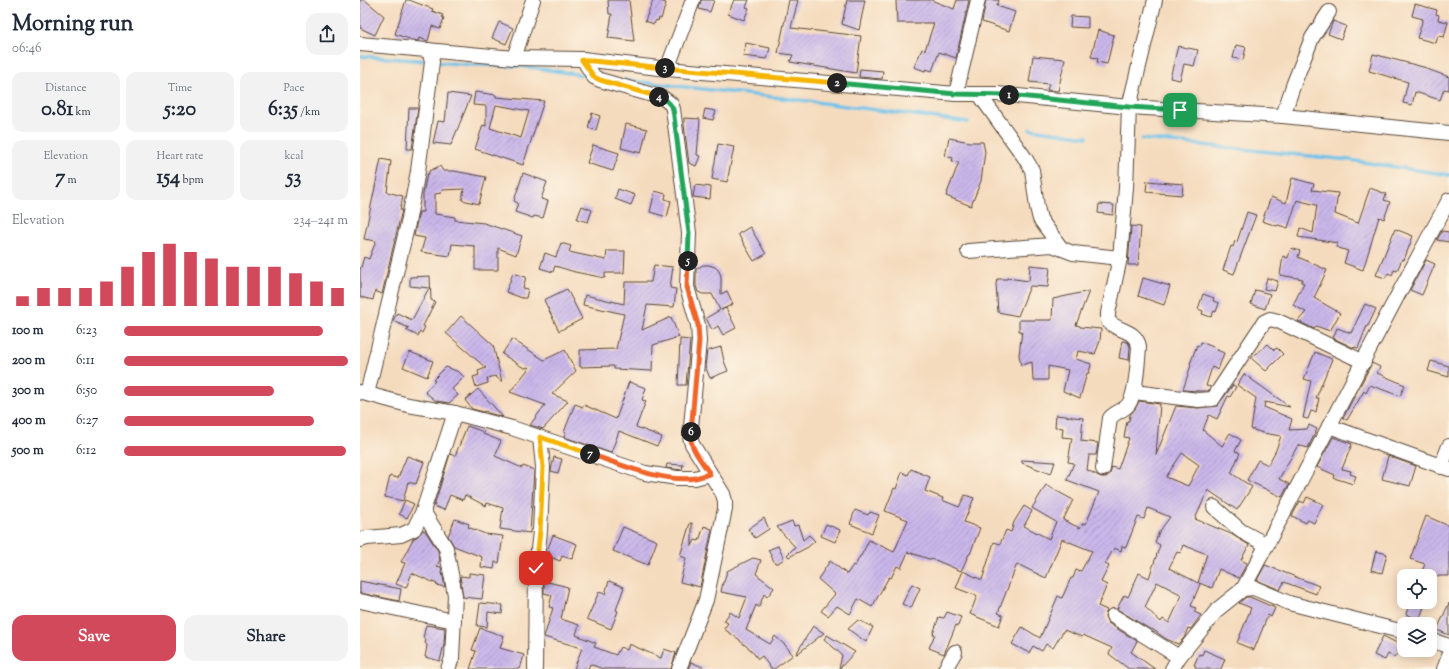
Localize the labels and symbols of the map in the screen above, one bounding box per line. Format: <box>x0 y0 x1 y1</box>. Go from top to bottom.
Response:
pin: 3 <box>655 58 675 78</box>
pin: 2 <box>827 73 847 93</box>
pin: 1 <box>999 85 1019 105</box>
pin: 4 <box>649 87 669 107</box>
pin <box>1163 93 1197 127</box>
pin: 5 <box>678 251 698 271</box>
pin: 6 <box>681 422 701 442</box>
pin: 7 <box>580 444 600 464</box>
pin <box>519 551 553 585</box>

